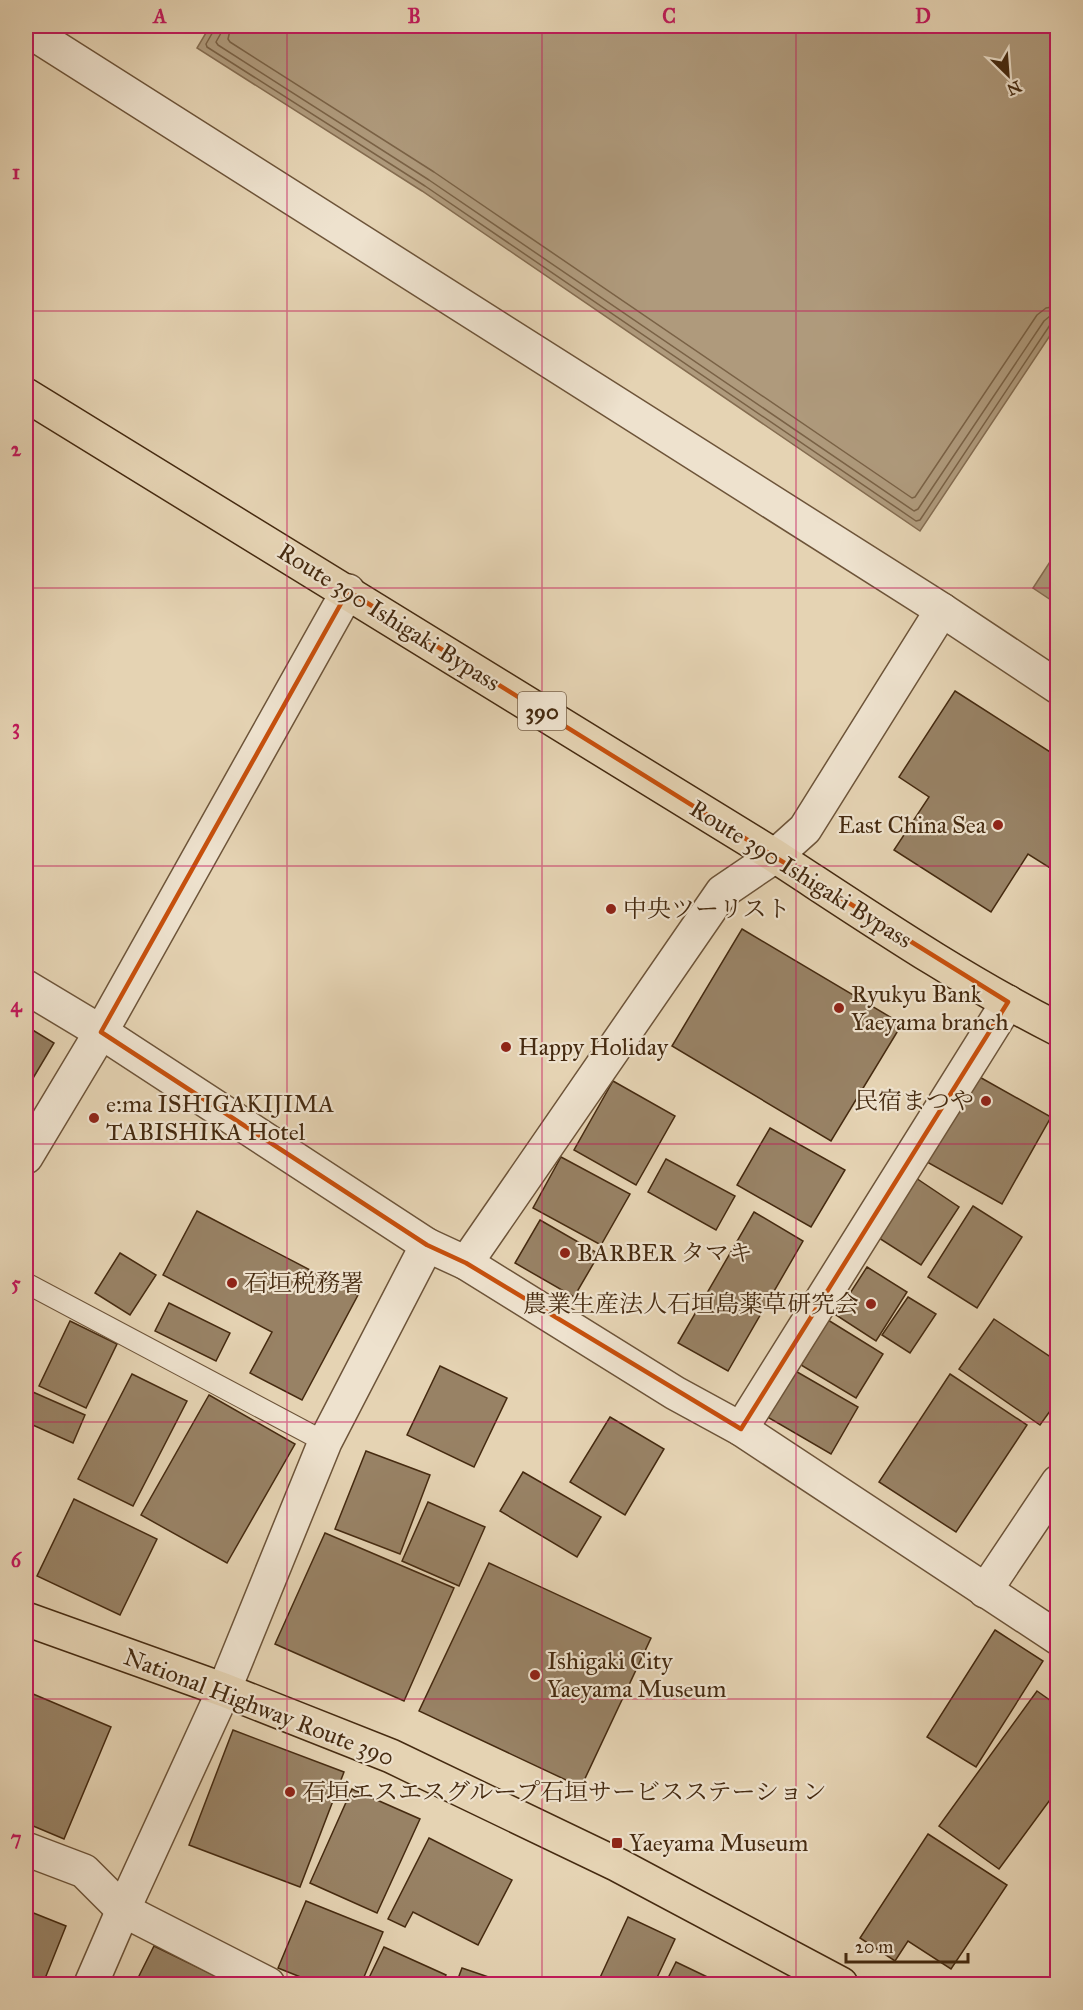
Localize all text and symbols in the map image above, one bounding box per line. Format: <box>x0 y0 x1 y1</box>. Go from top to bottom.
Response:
text: A <box>151 4 167 28</box>
text: B <box>407 4 421 28</box>
text: C <box>662 4 676 28</box>
text: D <box>915 4 931 28</box>
north arrow <box>978 45 1038 105</box>
text: N <box>1004 77 1024 100</box>
text: 1 <box>12 160 20 184</box>
text: 2 <box>11 437 22 461</box>
street label: Route 390 Ishigaki Bypass <box>272 536 506 698</box>
road number: 390 <box>518 692 566 730</box>
text: 3 <box>12 715 20 740</box>
street label: Route 390 Ishigaki Bypass <box>684 793 918 955</box>
place label: East China Sea <box>838 810 987 840</box>
marker: East China Sea <box>991 818 1005 832</box>
place label: 中央ツーリスト <box>623 894 791 924</box>
marker: 中央ツーリスト <box>604 902 618 916</box>
place label: Ryukyu Bank Yaeyama branch <box>851 979 1009 1037</box>
text: 4 <box>10 993 22 1018</box>
marker: Ryukyu Bank Yaeyama branch <box>832 1001 846 1015</box>
place label: Happy Holiday <box>518 1032 669 1062</box>
marker: Happy Holiday <box>499 1040 513 1054</box>
place label: 民宿まつや <box>854 1086 974 1116</box>
place label: e:ma ISHIGAKIJIMA TABISHIKA Hotel <box>106 1089 334 1147</box>
marker: 民宿まつや <box>979 1094 993 1108</box>
marker: e:ma ISHIGAKIJIMA TABISHIKA Hotel <box>87 1111 101 1125</box>
place label: BARBER タマキ <box>577 1238 753 1268</box>
marker: BARBER タマキ <box>558 1246 572 1260</box>
place label: 石垣税務署 <box>244 1268 364 1298</box>
text: 5 <box>11 1271 21 1295</box>
marker: 石垣税務署 <box>225 1276 239 1290</box>
place label: 農業生産法人石垣島薬草研究会 <box>523 1289 859 1319</box>
marker: 農業生産法人石垣島薬草研究会 <box>864 1297 878 1311</box>
text: 6 <box>11 1548 23 1572</box>
street label: National Highway Route 390 <box>119 1642 399 1772</box>
place label: Ishigaki City Yaeyama Museum <box>547 1646 726 1704</box>
marker: Ishigaki City Yaeyama Museum <box>528 1668 542 1682</box>
place label: 石垣エスエスグループ石垣サービスステーション <box>302 1777 827 1807</box>
marker: 石垣エスエスグループ石垣サービスステーション <box>283 1785 297 1799</box>
text: 7 <box>11 1826 22 1850</box>
place label: Yaeyama Museum <box>629 1828 808 1858</box>
marker: Yaeyama Museum <box>610 1836 624 1850</box>
scale bar <box>846 1926 968 1964</box>
text: 20 m <box>855 1936 893 1958</box>

